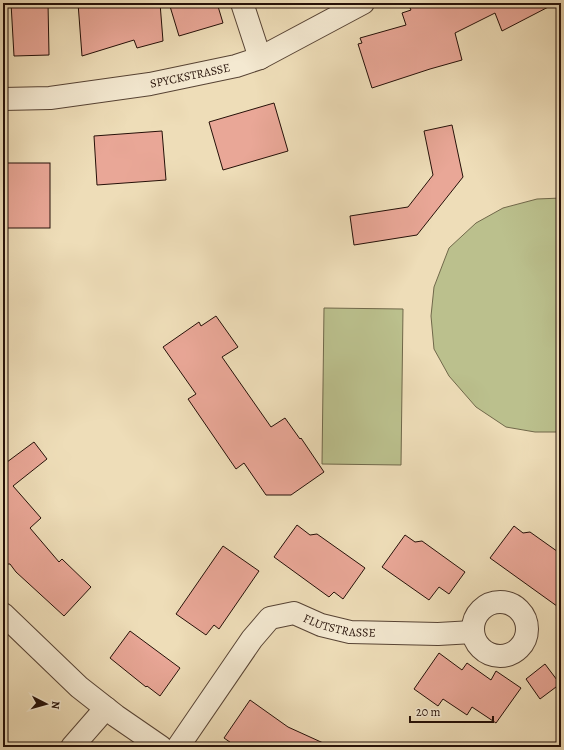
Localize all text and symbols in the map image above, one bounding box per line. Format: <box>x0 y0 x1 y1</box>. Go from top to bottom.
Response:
street label: SPYCKSTRASSE <box>149 59 232 92</box>
street label: FLUTSTRASSE <box>301 610 376 641</box>
north arrow <box>26 684 66 724</box>
scale bar <box>410 698 493 724</box>
text: N <box>48 700 63 710</box>
text: 20 m <box>416 704 440 720</box>

